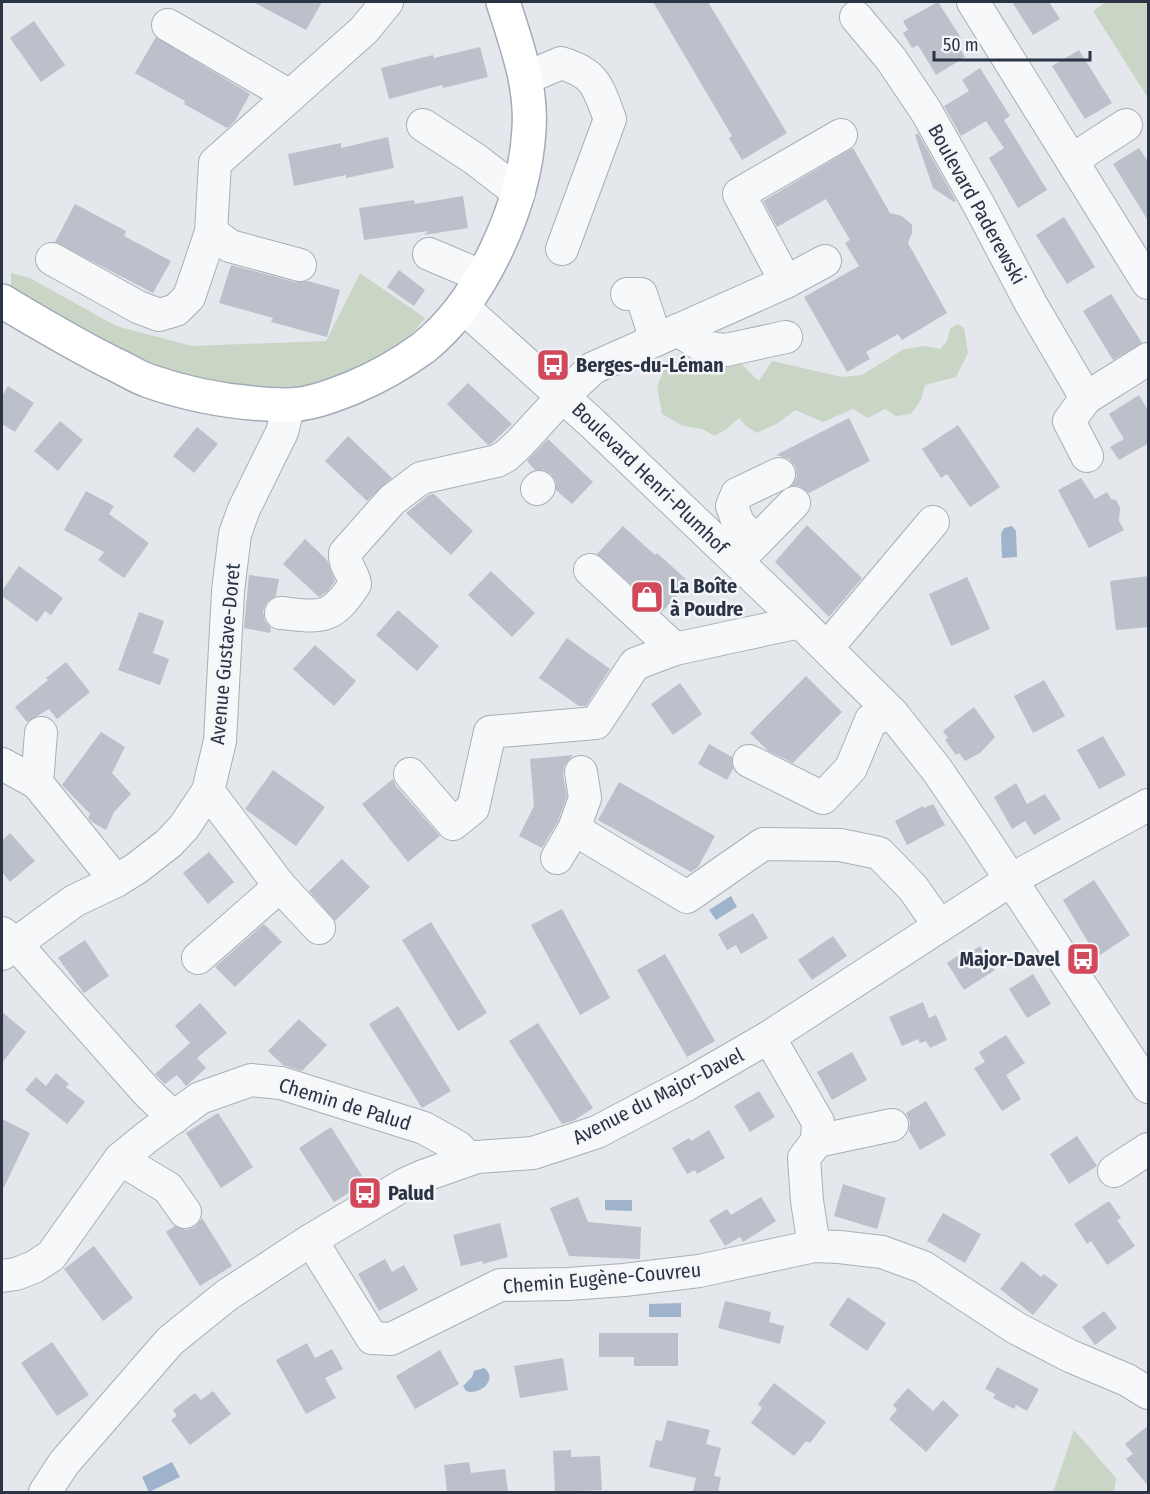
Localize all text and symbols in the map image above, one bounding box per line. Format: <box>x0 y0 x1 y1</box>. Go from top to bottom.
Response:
scale bar <box>934 24 1090 62</box>
text: 50 m <box>943 34 979 56</box>
street label: Boulevard Paderewski <box>923 120 1031 288</box>
bus stop icon: Berges-du-Léman <box>535 347 571 383</box>
place label: Berges-du-Léman <box>576 353 724 377</box>
street label: Boulevard Henri-Plumhof <box>567 397 734 560</box>
street label: Avenue Gustave-Doret <box>205 562 245 746</box>
place label: La Boîte à Poudre <box>670 574 743 621</box>
shop icon: La Boîte à Poudre <box>629 579 665 615</box>
bus stop icon: Major-Davel <box>1065 941 1101 977</box>
place label: Major-Davel <box>960 947 1061 971</box>
street label: Avenue du Major-Davel <box>568 1042 748 1150</box>
street label: Chemin de Palud <box>276 1073 414 1135</box>
bus stop icon: Palud <box>347 1175 383 1211</box>
place label: Palud <box>388 1181 434 1205</box>
street label: Chemin Eugène-Couvreu <box>502 1257 702 1299</box>

